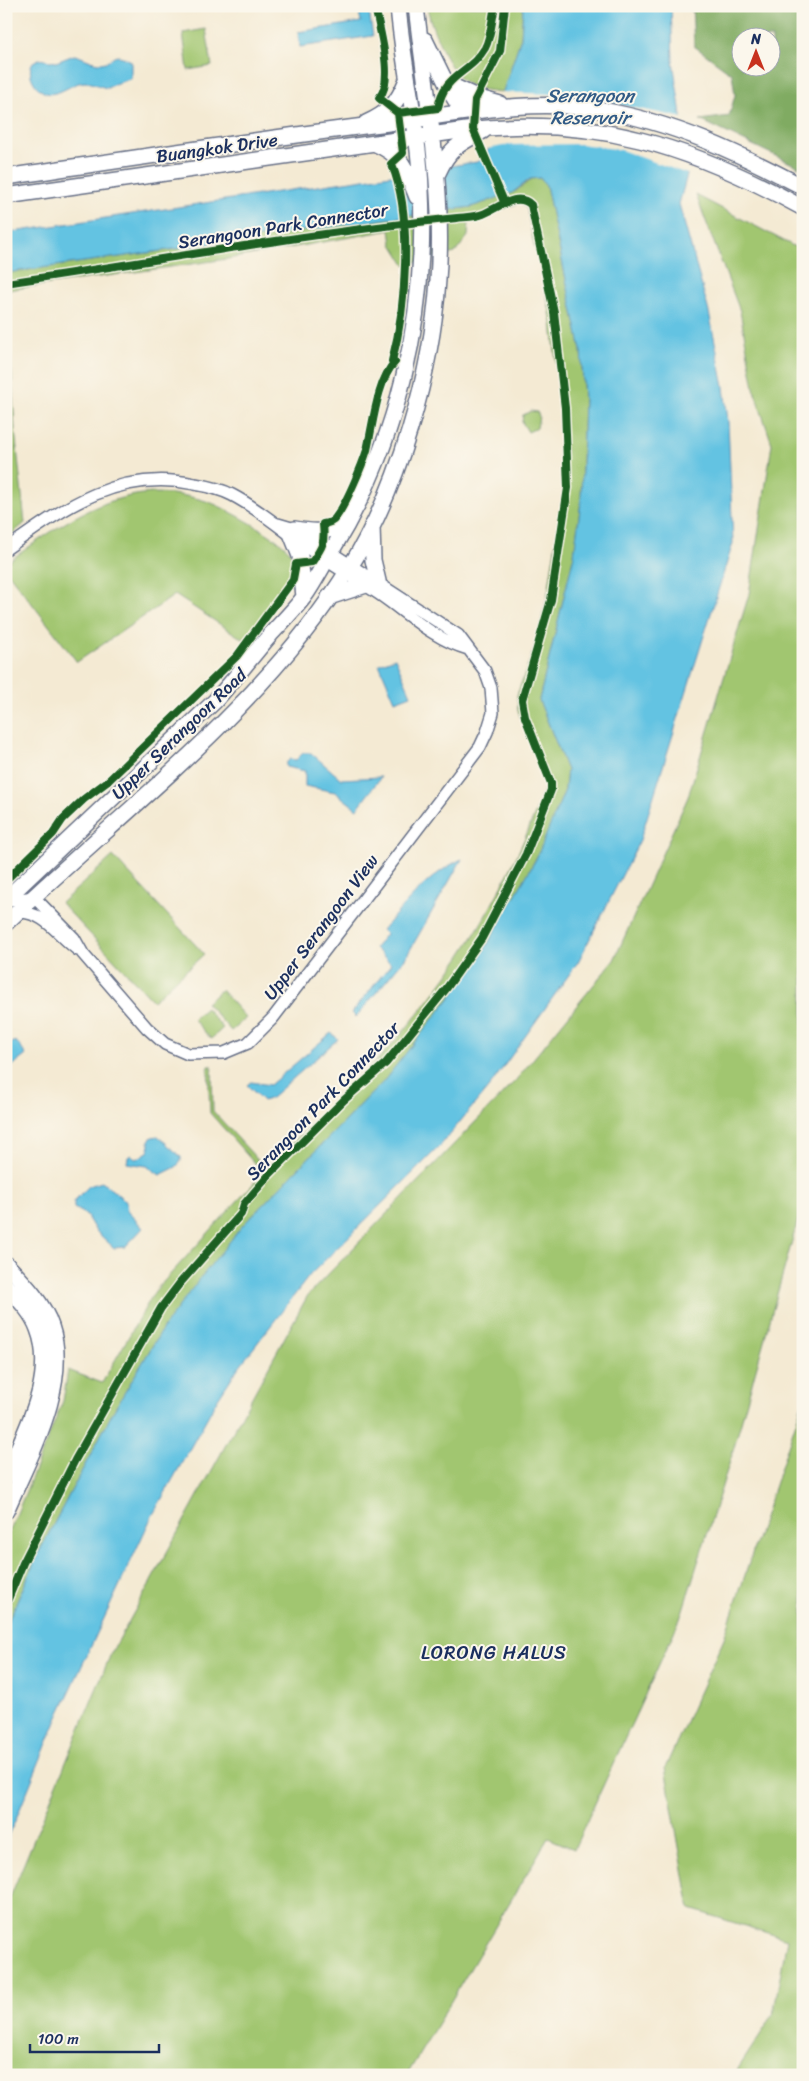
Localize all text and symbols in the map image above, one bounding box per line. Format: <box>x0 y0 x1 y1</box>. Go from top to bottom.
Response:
text: N <box>750 27 761 52</box>
north arrow <box>732 28 782 78</box>
water label: Serangoon Reservoir <box>546 79 636 134</box>
street label: Buangkok Drive <box>154 124 280 172</box>
street label: Serangoon Park Connector <box>176 193 392 258</box>
street label: Upper Serangoon Road <box>103 659 256 808</box>
street label: Upper Serangoon View <box>255 846 387 1007</box>
street label: Serangoon Park Connector <box>238 1012 409 1188</box>
district label: LORONG HALUS <box>421 1636 567 1669</box>
scale bar <box>30 2021 159 2053</box>
text: 100 m <box>38 2026 79 2052</box>

